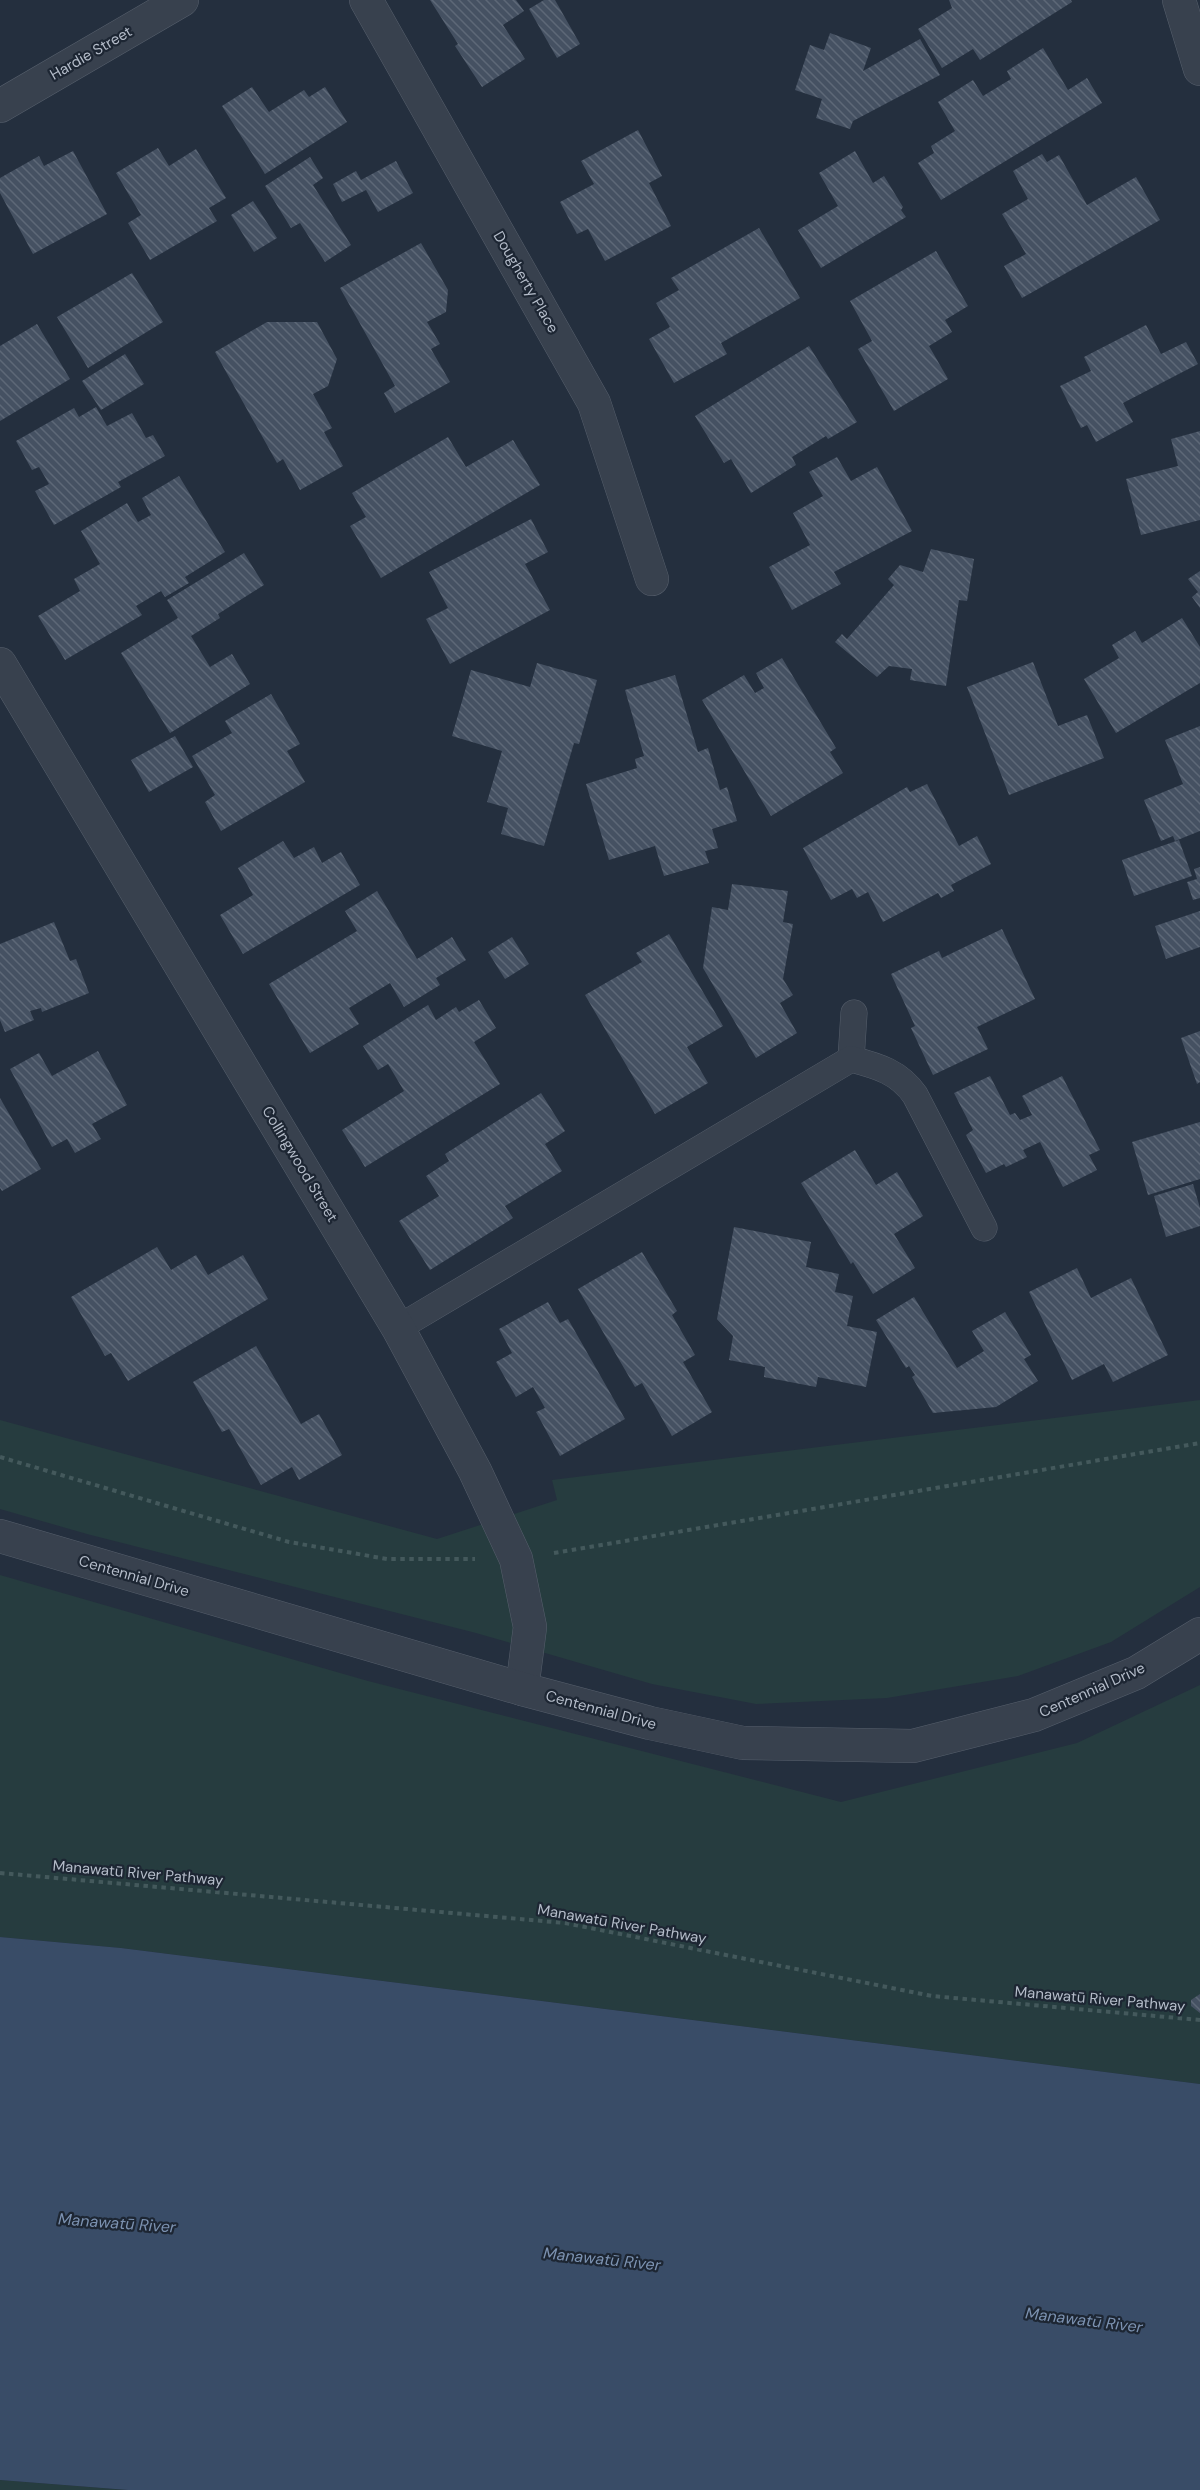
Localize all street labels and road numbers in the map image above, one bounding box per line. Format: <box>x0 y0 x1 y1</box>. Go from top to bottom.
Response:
street label: Hardie Street <box>46 21 136 85</box>
street label: Dougherty Place <box>489 227 563 337</box>
street label: Collingwood Street <box>257 1102 343 1226</box>
street label: Centennial Drive <box>76 1551 192 1601</box>
street label: Centennial Drive <box>1036 1658 1148 1722</box>
street label: Centennial Drive <box>543 1686 659 1734</box>
street label: Manawatū River Pathway <box>52 1856 225 1890</box>
street label: Manawatū River Pathway <box>536 1899 709 1949</box>
street label: Manawatū River Pathway <box>1014 1982 1187 2016</box>

